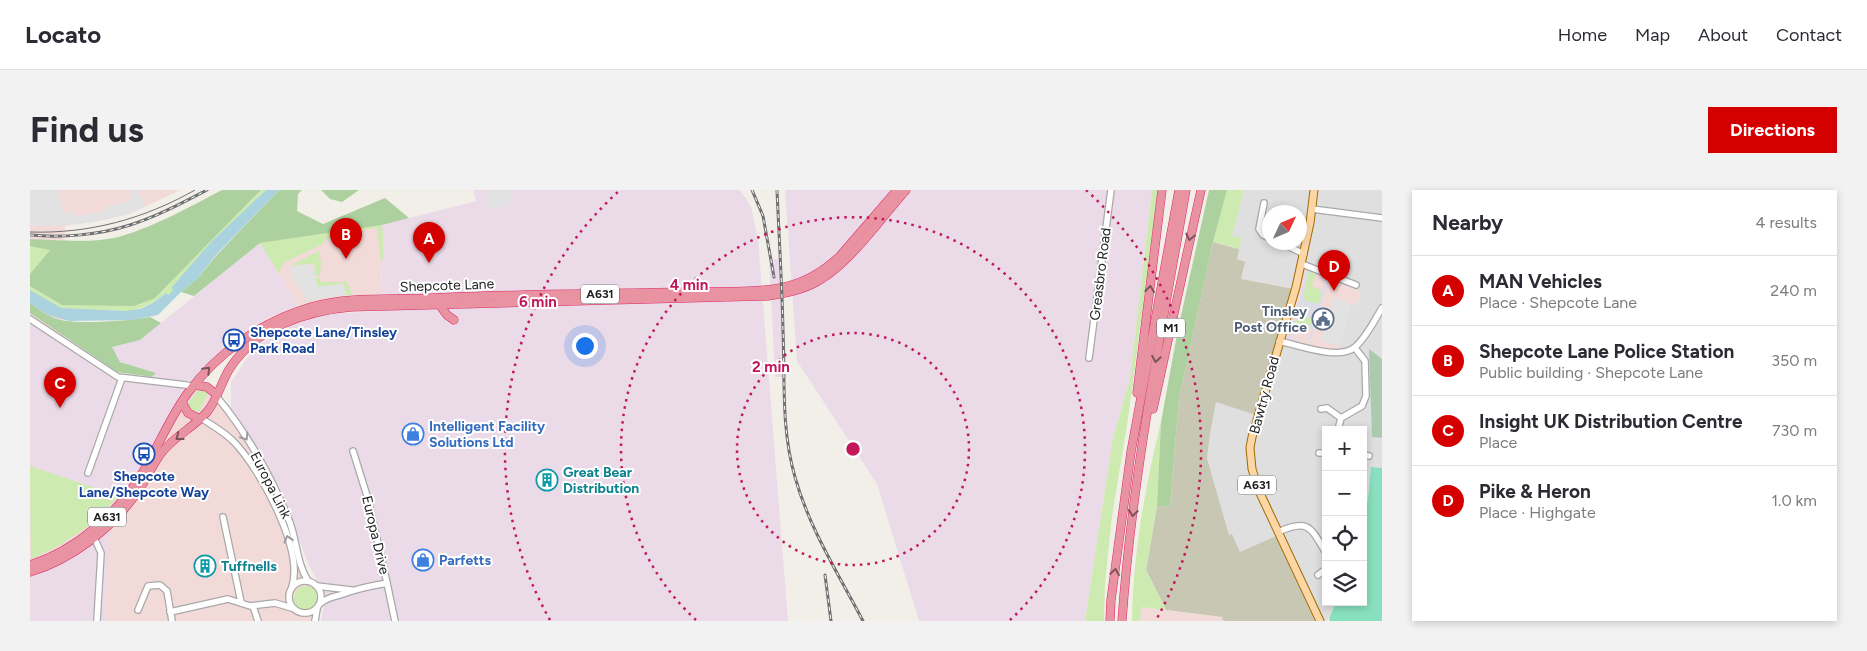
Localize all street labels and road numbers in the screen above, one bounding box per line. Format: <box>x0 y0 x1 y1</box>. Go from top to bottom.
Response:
street label: Greasbro Road <box>1086 227 1115 321</box>
street label: Shepcote Lane <box>400 275 495 296</box>
road number: A631 <box>581 285 619 304</box>
road number: M1 <box>1157 318 1185 338</box>
street label: Bawtry Road <box>1246 354 1283 436</box>
street label: Europa Link <box>246 449 295 522</box>
road number: A631 <box>1238 476 1276 494</box>
street label: Europa Drive <box>358 494 393 576</box>
road number: A631 <box>88 508 126 527</box>

